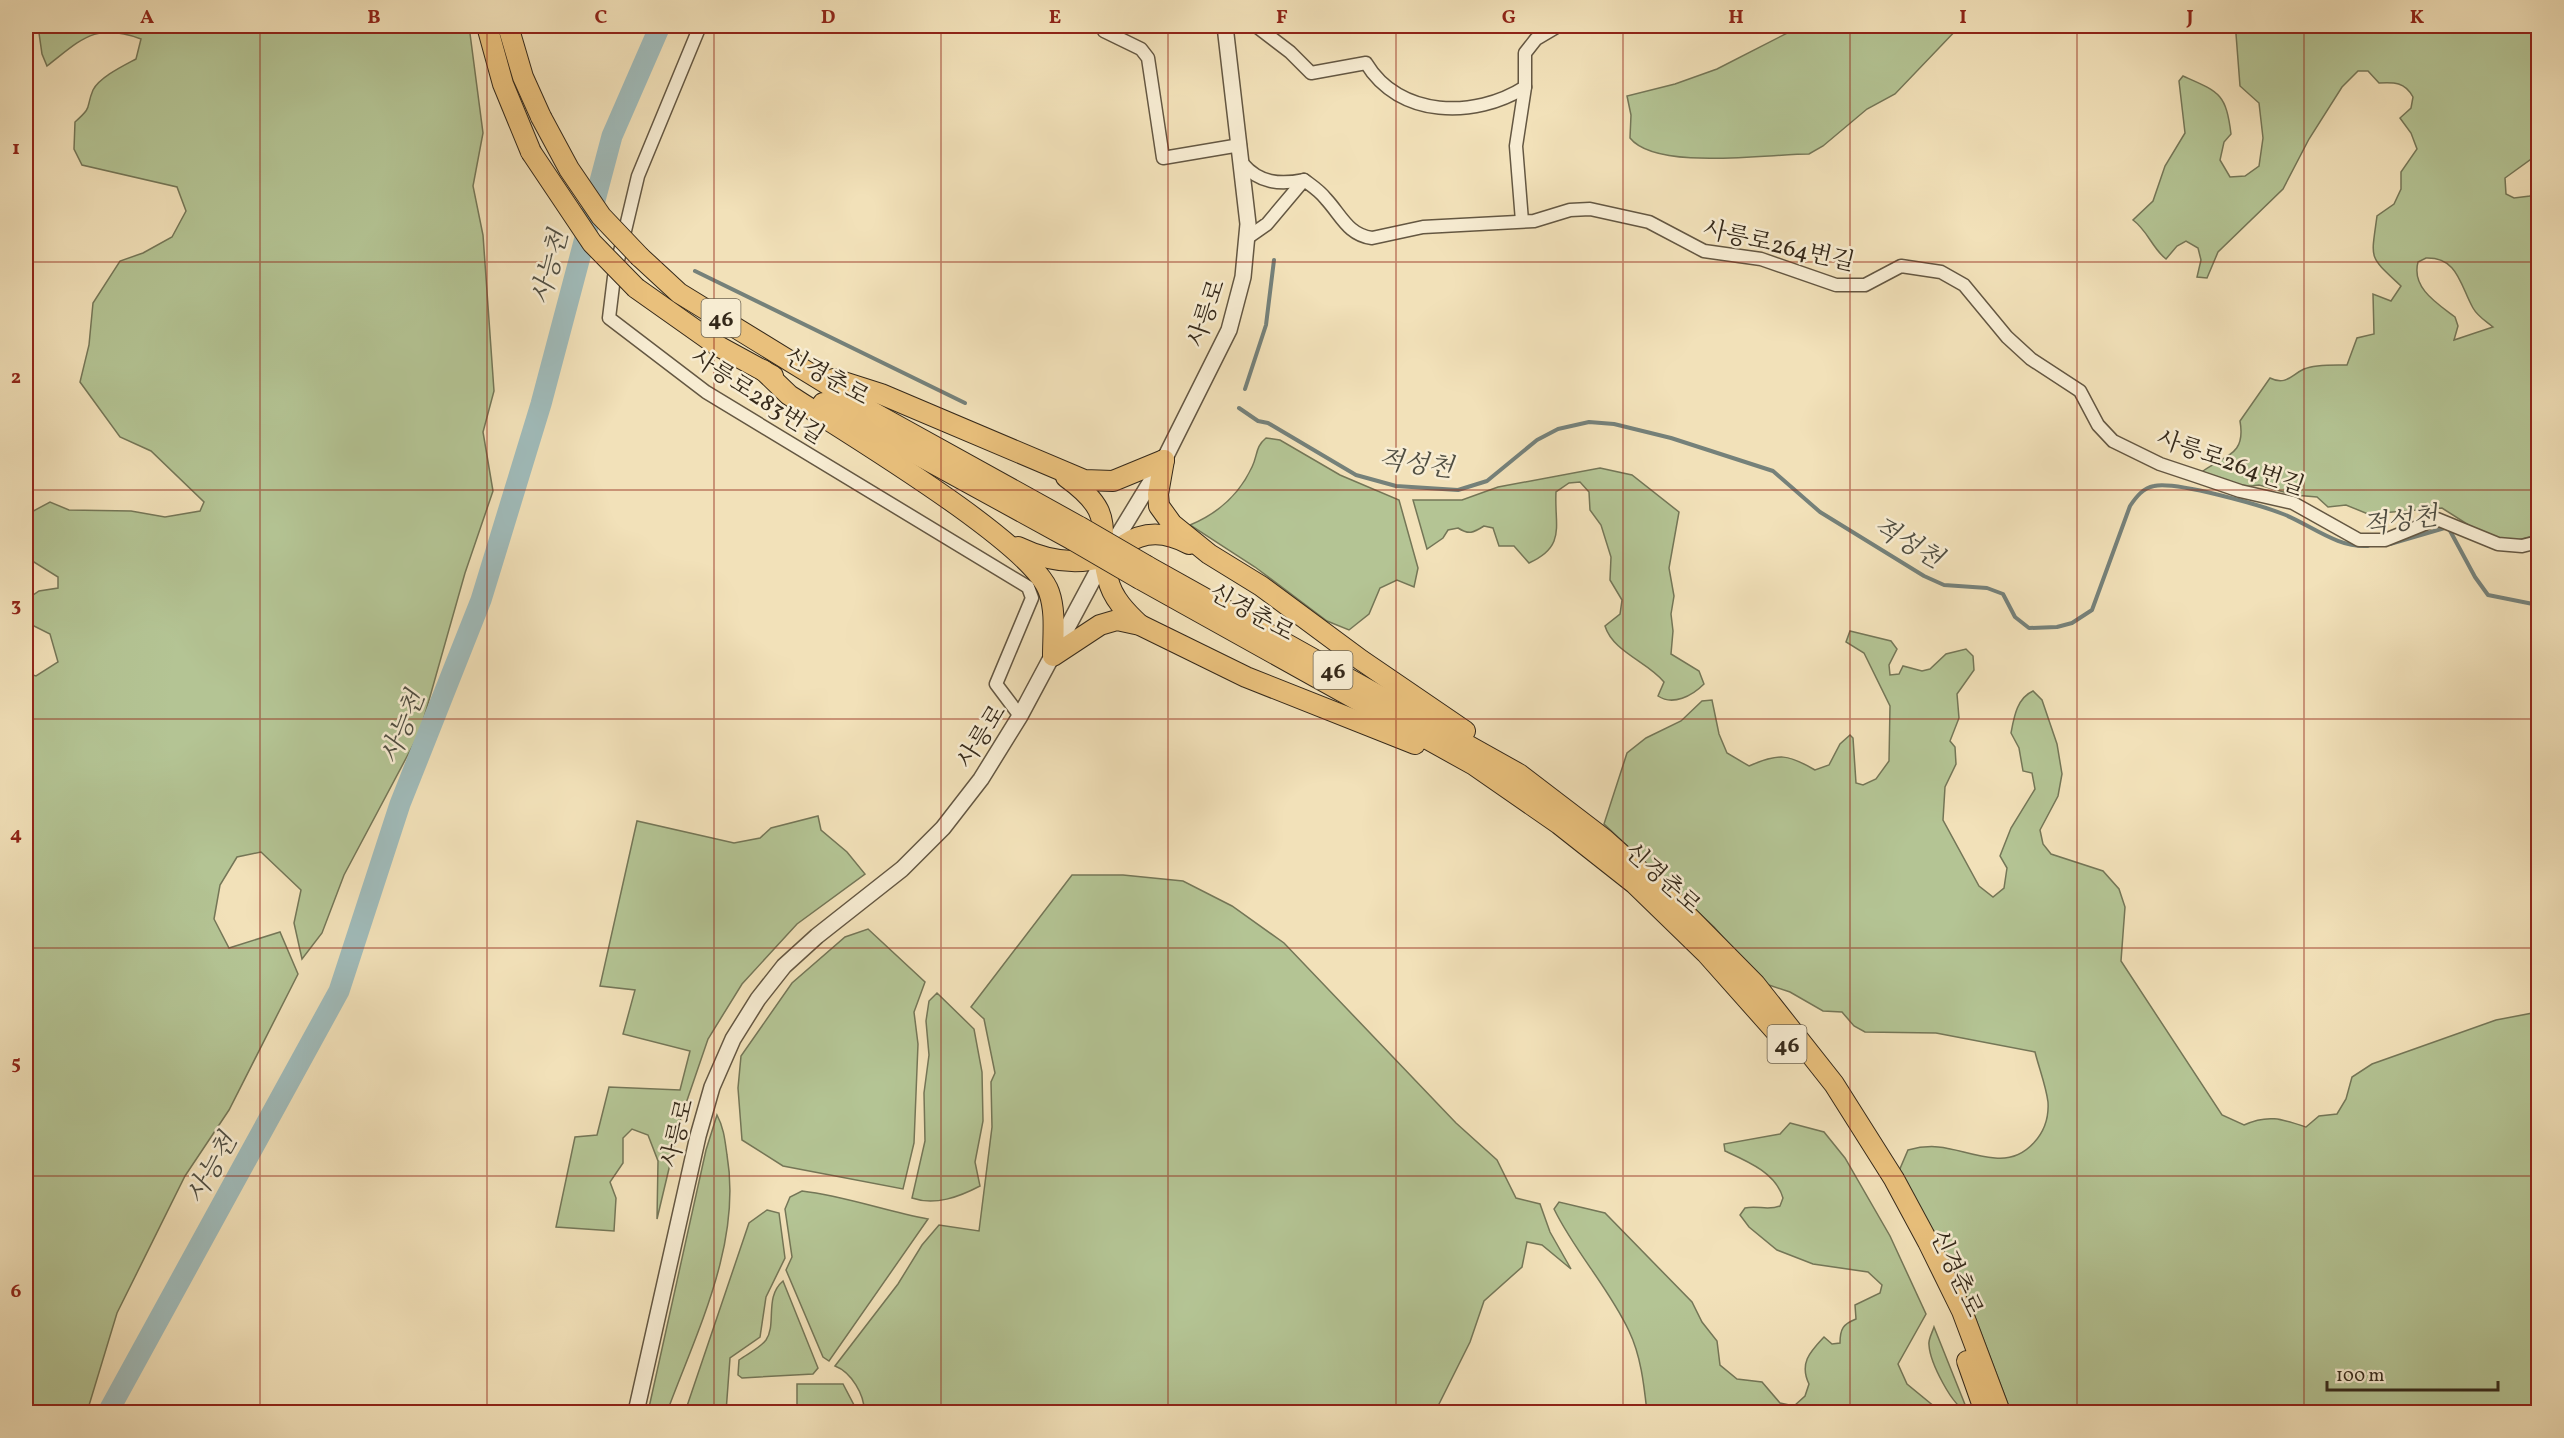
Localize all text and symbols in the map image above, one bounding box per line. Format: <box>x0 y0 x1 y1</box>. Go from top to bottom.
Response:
text: A <box>140 4 154 32</box>
text: B <box>367 4 381 32</box>
text: C <box>595 4 608 32</box>
text: D <box>821 4 835 32</box>
text: E <box>1049 4 1061 32</box>
text: F <box>1276 4 1288 32</box>
text: G <box>1502 4 1516 32</box>
text: H <box>1728 4 1744 32</box>
text: I <box>1959 4 1967 32</box>
text: J <box>2185 4 2194 32</box>
text: K <box>2410 4 2425 32</box>
text: 1 <box>12 135 20 163</box>
street label: 사릉로264번길 <box>1699 213 1858 281</box>
water label: 사능천 <box>524 225 579 309</box>
street label: 사릉로 <box>1180 275 1235 352</box>
road number: 46 <box>702 299 740 337</box>
street label: 신경춘로 <box>777 340 875 415</box>
street label: 사릉로283번길 <box>683 342 830 454</box>
text: 2 <box>11 364 21 392</box>
street label: 사릉로264번길 <box>2152 423 2309 505</box>
water label: 적성천 <box>1376 443 1457 488</box>
water label: 적성천 <box>2360 499 2442 545</box>
water label: 적성천 <box>1865 509 1950 579</box>
street label: 신경춘로 <box>1202 576 1300 651</box>
text: 3 <box>11 592 21 620</box>
road number: 46 <box>1314 651 1352 689</box>
water label: 사능천 <box>373 684 435 769</box>
street label: 사릉로 <box>950 699 1016 776</box>
text: 4 <box>10 821 22 849</box>
street label: 신경춘로 <box>1616 836 1708 923</box>
road number: 46 <box>1768 1025 1806 1063</box>
text: 5 <box>11 1050 21 1078</box>
street label: 사릉로 <box>654 1096 704 1171</box>
water label: 사능천 <box>179 1126 248 1211</box>
street label: 신경춘로 <box>1920 1225 1990 1323</box>
text: 6 <box>11 1278 22 1306</box>
scale bar <box>2327 1354 2498 1392</box>
text: 100 m <box>2336 1364 2385 1389</box>

